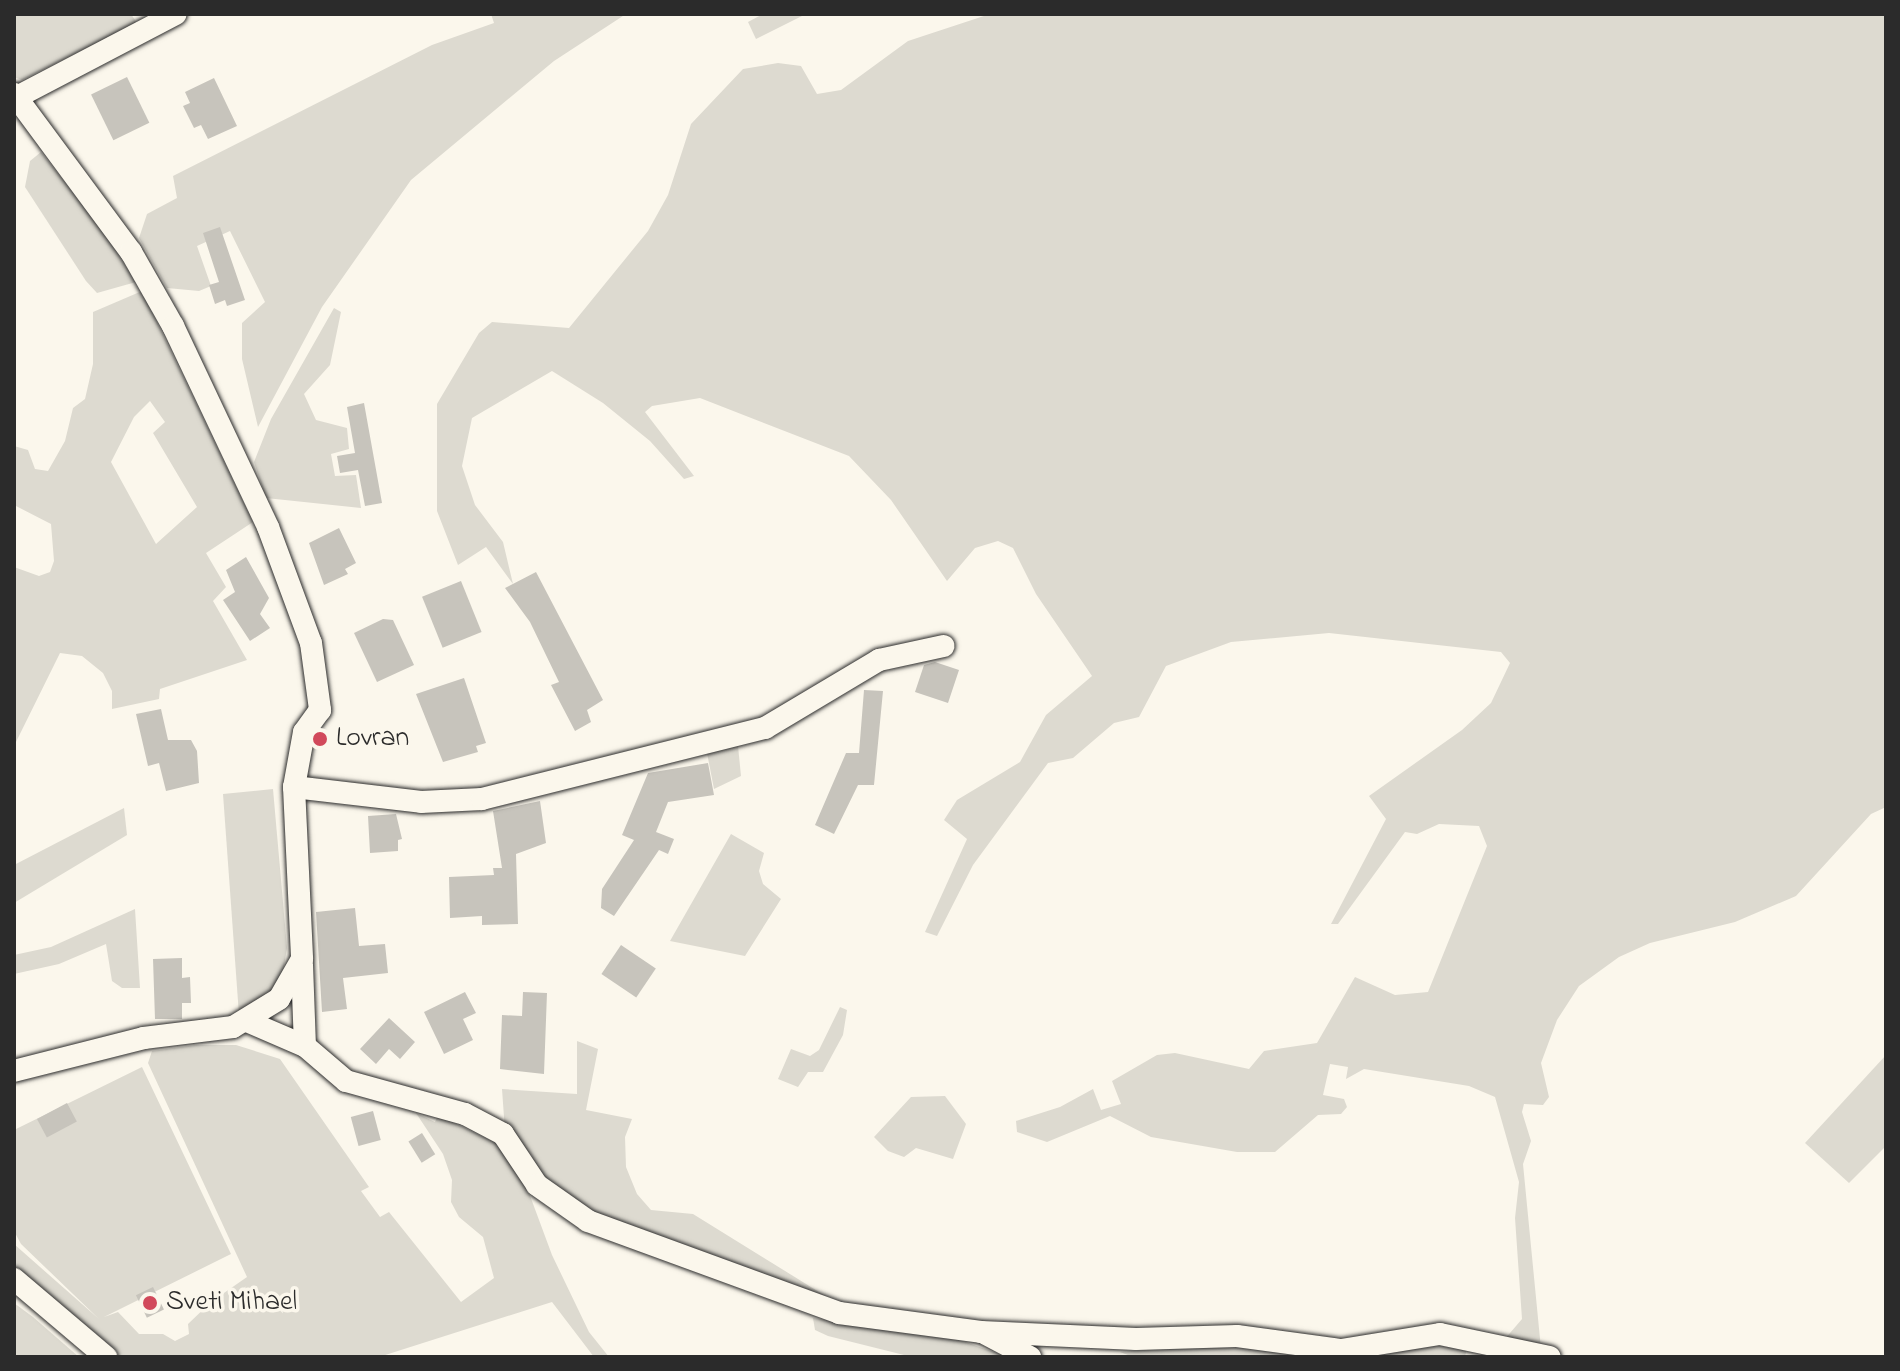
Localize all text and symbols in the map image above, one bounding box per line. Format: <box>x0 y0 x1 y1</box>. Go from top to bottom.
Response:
place label: Lovran <box>336 722 409 756</box>
marker: Lovran <box>311 730 329 748</box>
place label: Sveti Mihael <box>166 1286 297 1320</box>
marker: Sveti Mihael <box>141 1294 159 1312</box>

